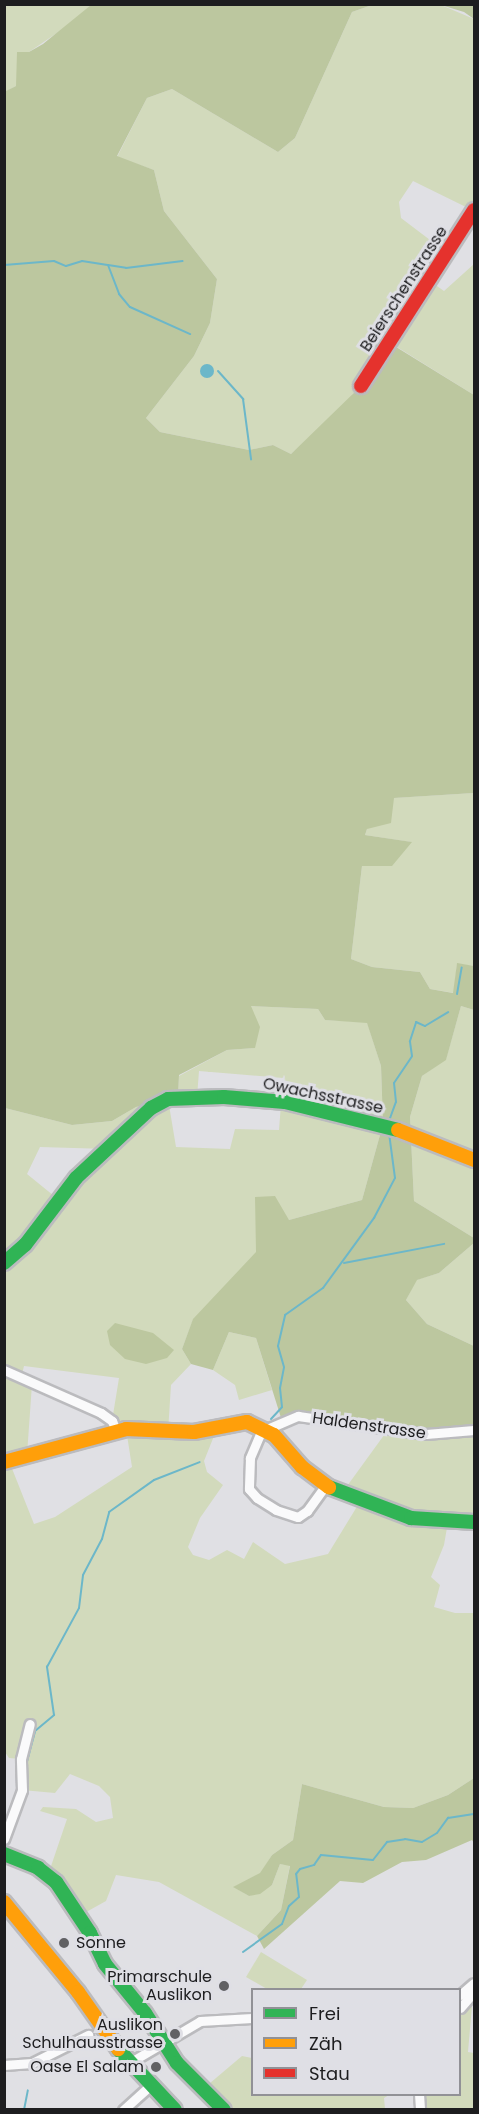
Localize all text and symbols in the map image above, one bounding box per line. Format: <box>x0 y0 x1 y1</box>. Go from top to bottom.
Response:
street label: Beierschenstrasse <box>356 223 452 355</box>
street label: Owachsstrasse <box>261 1074 385 1118</box>
street label: Haldenstrasse <box>311 1409 427 1443</box>
place label: Sonne <box>76 1933 126 1953</box>
marker: Sonne <box>57 1936 71 1950</box>
place label: Primarschule Auslikon <box>107 1967 212 2005</box>
marker: Primarschule Auslikon <box>217 1979 231 1993</box>
legend <box>251 1988 461 2096</box>
text: Frei <box>309 2001 340 2026</box>
place label: Auslikon Schulhausstrasse <box>22 2015 163 2053</box>
marker: Auslikon Schulhausstrasse <box>168 2027 182 2041</box>
text: Zäh <box>309 2031 342 2056</box>
place label: Oase El Salam <box>30 2057 144 2077</box>
marker: Oase El Salam <box>149 2060 163 2074</box>
text: Stau <box>309 2061 350 2086</box>

